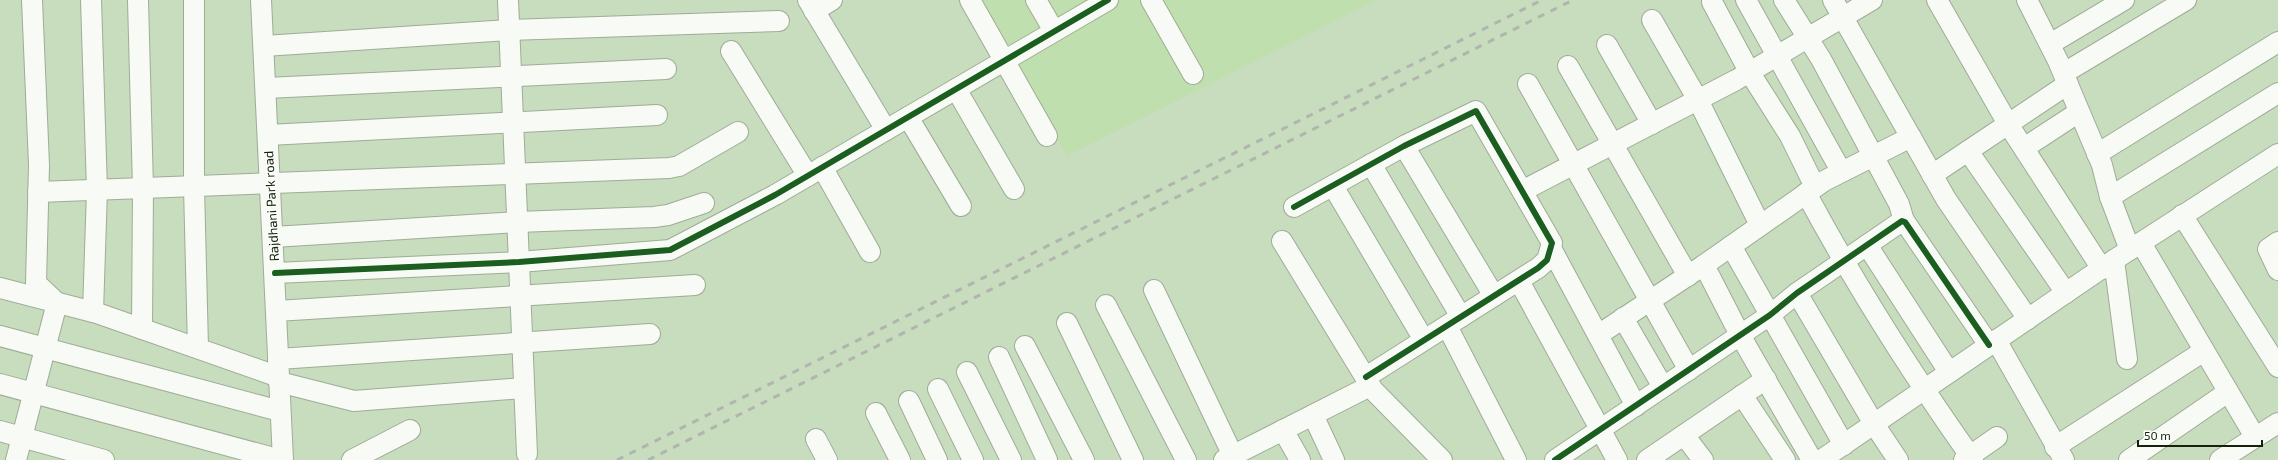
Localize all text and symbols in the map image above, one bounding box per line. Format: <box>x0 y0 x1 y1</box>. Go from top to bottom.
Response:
street label: Rajdhani Park road <box>260 150 282 262</box>
scale bar <box>2138 422 2262 448</box>
text: 50 m <box>2144 428 2171 442</box>

